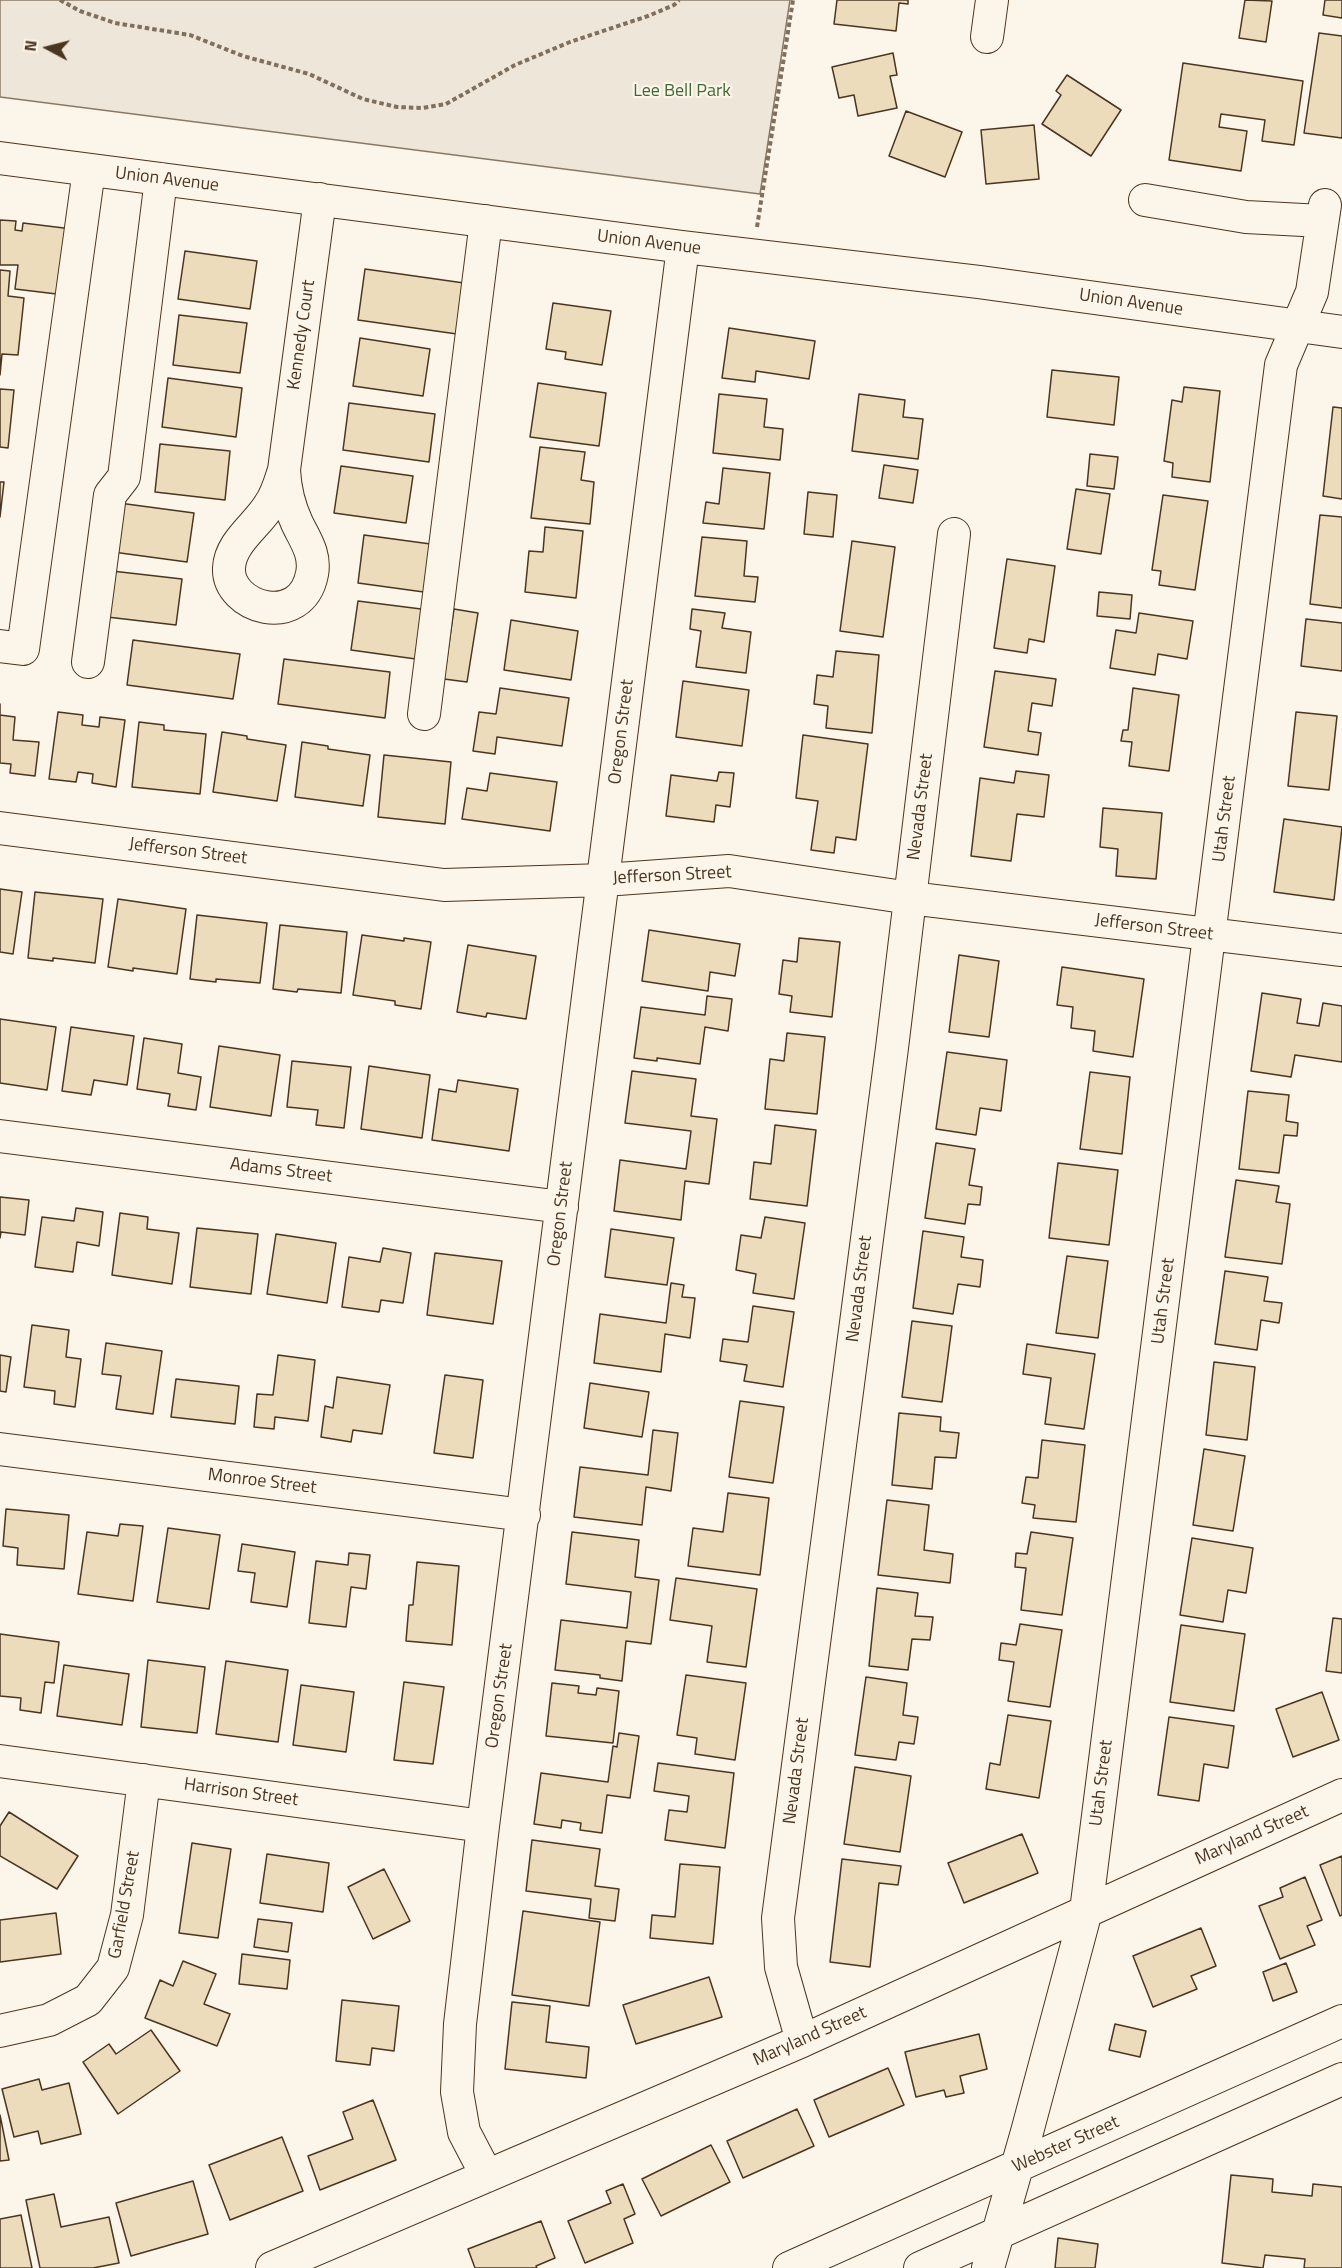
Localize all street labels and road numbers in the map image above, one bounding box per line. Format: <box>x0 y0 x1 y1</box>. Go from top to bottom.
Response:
street label: Union Avenue <box>114 163 220 197</box>
street label: Union Avenue <box>596 226 702 260</box>
street label: Kennedy Court <box>284 279 320 391</box>
street label: Union Avenue <box>1078 285 1184 321</box>
street label: Oregon Street <box>605 678 639 786</box>
street label: Nevada Street <box>904 752 938 862</box>
street label: Utah Street <box>1209 775 1241 863</box>
street label: Jefferson Street <box>128 834 248 870</box>
street label: Jefferson Street <box>612 862 732 890</box>
street label: Jefferson Street <box>1094 910 1214 946</box>
street label: Adams Street <box>229 1154 333 1188</box>
street label: Oregon Street <box>544 1160 578 1268</box>
street label: Nevada Street <box>843 1234 877 1344</box>
street label: Utah Street <box>1148 1257 1180 1345</box>
street label: Monroe Street <box>206 1465 318 1499</box>
street label: Oregon Street <box>482 1642 518 1750</box>
street label: Nevada Street <box>780 1716 814 1826</box>
street label: Utah Street <box>1086 1739 1118 1827</box>
street label: Harrison Street <box>182 1774 300 1812</box>
street label: Maryland Street <box>1192 1801 1312 1871</box>
street label: Garfield Street <box>105 1849 145 1961</box>
street label: Maryland Street <box>750 2002 870 2072</box>
street label: Webster Street <box>1009 2112 1123 2178</box>

